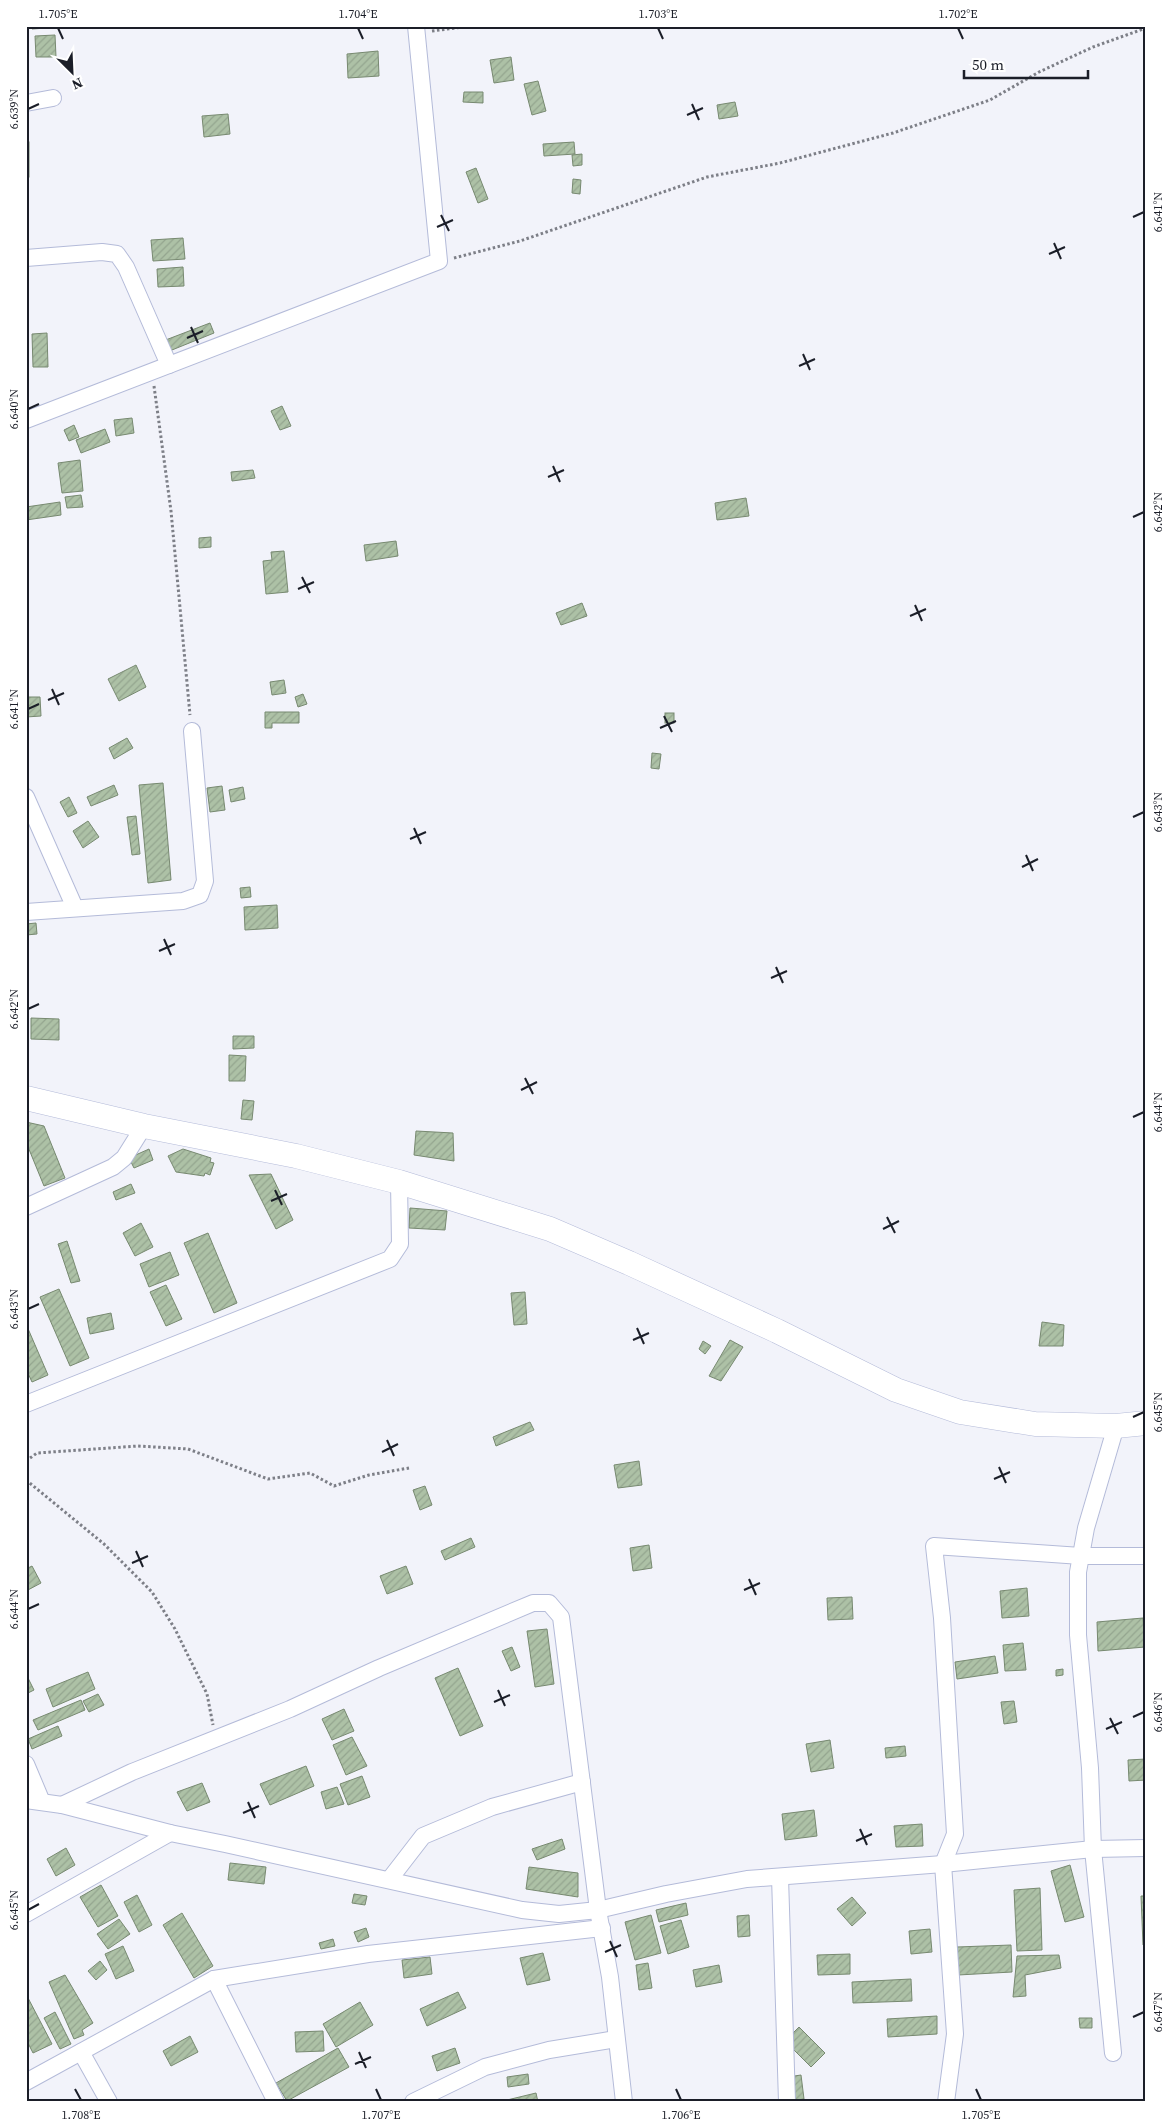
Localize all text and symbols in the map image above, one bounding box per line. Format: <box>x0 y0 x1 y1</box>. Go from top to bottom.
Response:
text: 1.705°E <box>39 6 77 22</box>
text: 1.704°E <box>339 6 377 22</box>
text: 1.703°E <box>639 6 677 22</box>
text: 1.702°E <box>939 6 977 22</box>
north arrow <box>48 48 98 98</box>
scale bar <box>964 48 1088 80</box>
text: 50 m <box>972 54 1004 75</box>
text: N <box>69 73 86 95</box>
text: 6.639°N <box>6 89 22 129</box>
text: 6.641°N <box>1150 192 1166 232</box>
text: 6.640°N <box>6 389 22 429</box>
text: 6.642°N <box>1150 492 1166 532</box>
text: 6.641°N <box>6 689 22 729</box>
text: 6.643°N <box>1150 792 1166 832</box>
text: 6.642°N <box>6 989 22 1029</box>
text: 6.644°N <box>1150 1092 1166 1132</box>
text: 6.643°N <box>6 1289 22 1329</box>
text: 6.645°N <box>1150 1392 1166 1432</box>
text: 6.644°N <box>6 1589 22 1629</box>
text: 6.646°N <box>1150 1692 1166 1732</box>
text: 6.645°N <box>6 1890 22 1930</box>
text: 6.647°N <box>1150 1992 1166 2032</box>
text: 1.708°E <box>62 2107 100 2123</box>
text: 1.707°E <box>362 2107 400 2123</box>
text: 1.706°E <box>662 2107 700 2123</box>
text: 1.705°E <box>962 2107 1000 2123</box>

